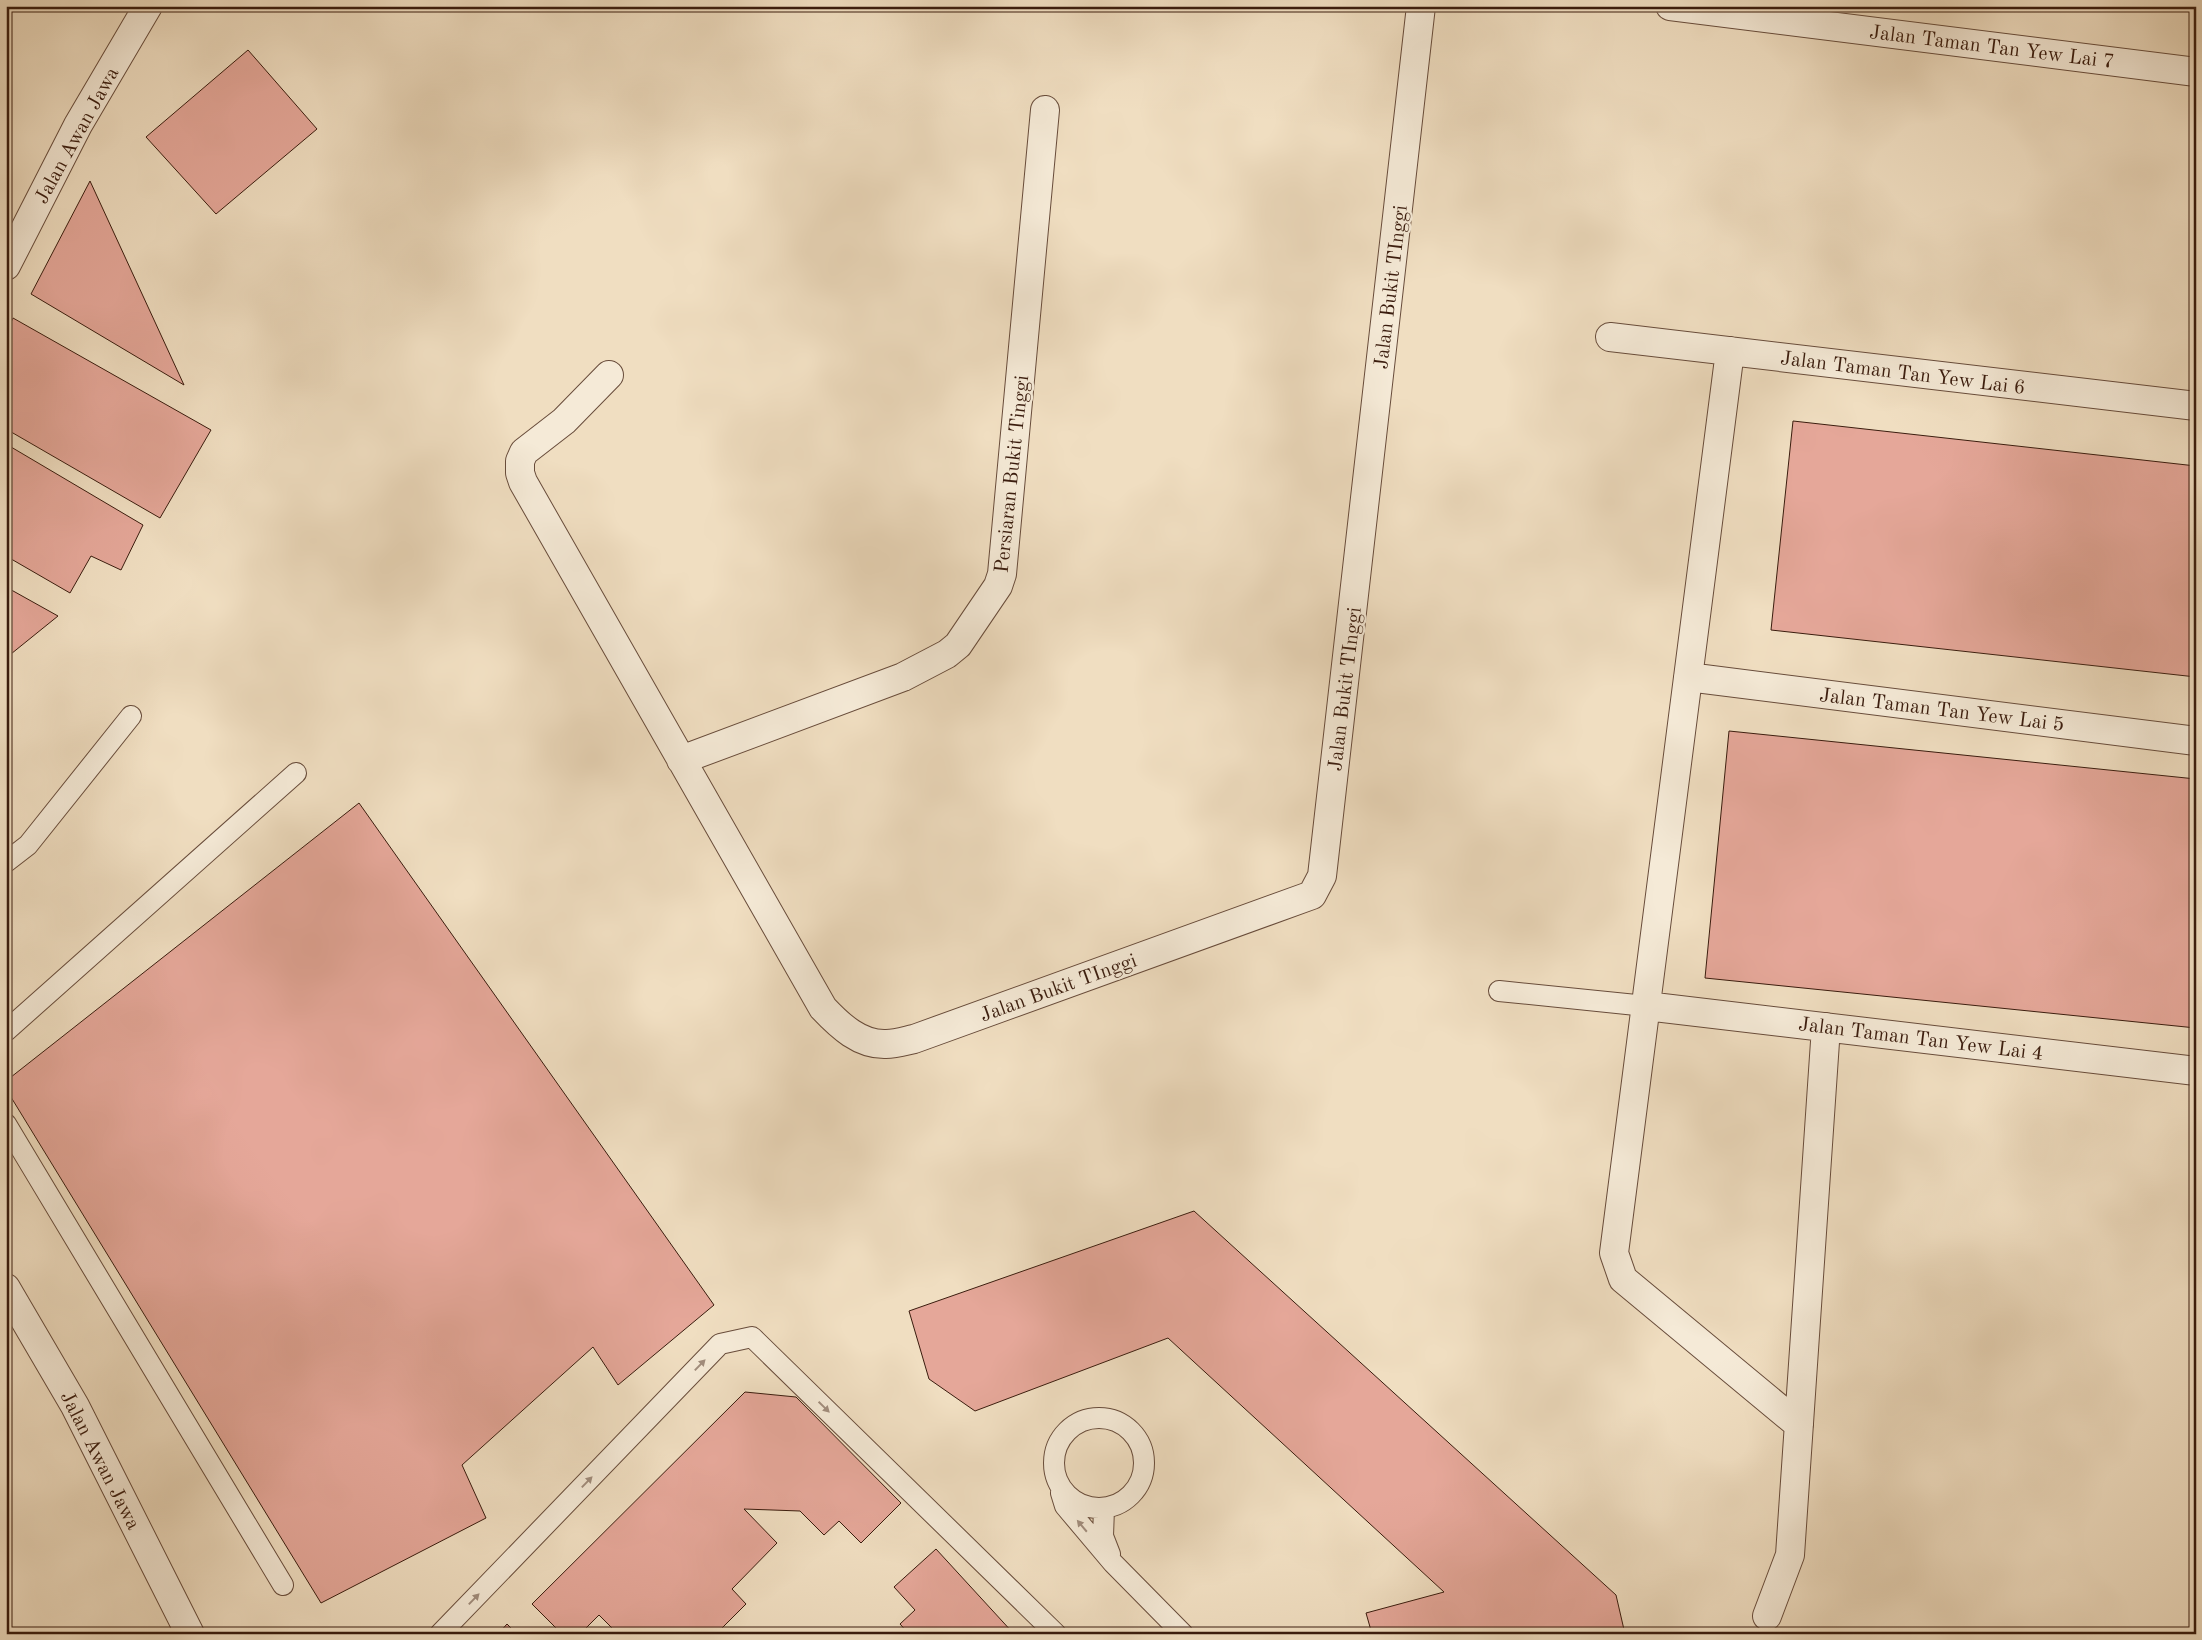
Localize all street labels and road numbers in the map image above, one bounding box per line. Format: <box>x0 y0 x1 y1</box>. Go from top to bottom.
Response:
street label: Jalan Taman Tan Yew Lai 7 <box>1868 23 2115 73</box>
street label: Jalan Awan Jawa <box>32 64 124 208</box>
street label: Jalan Bukit TInggi <box>1372 204 1412 370</box>
street label: Jalan Taman Tan Yew Lai 6 <box>1779 349 2026 399</box>
street label: Persiaran Bukit Tinggi <box>993 374 1033 574</box>
street label: Jalan Bukit TInggi <box>1326 606 1366 772</box>
street label: Jalan Taman Tan Yew Lai 5 <box>1818 686 2065 736</box>
street label: Jalan Bukit TInggi <box>978 951 1140 1027</box>
street label: Jalan Taman Tan Yew Lai 4 <box>1797 1015 2044 1065</box>
street label: Jalan Awan Jawa <box>56 1388 143 1533</box>

